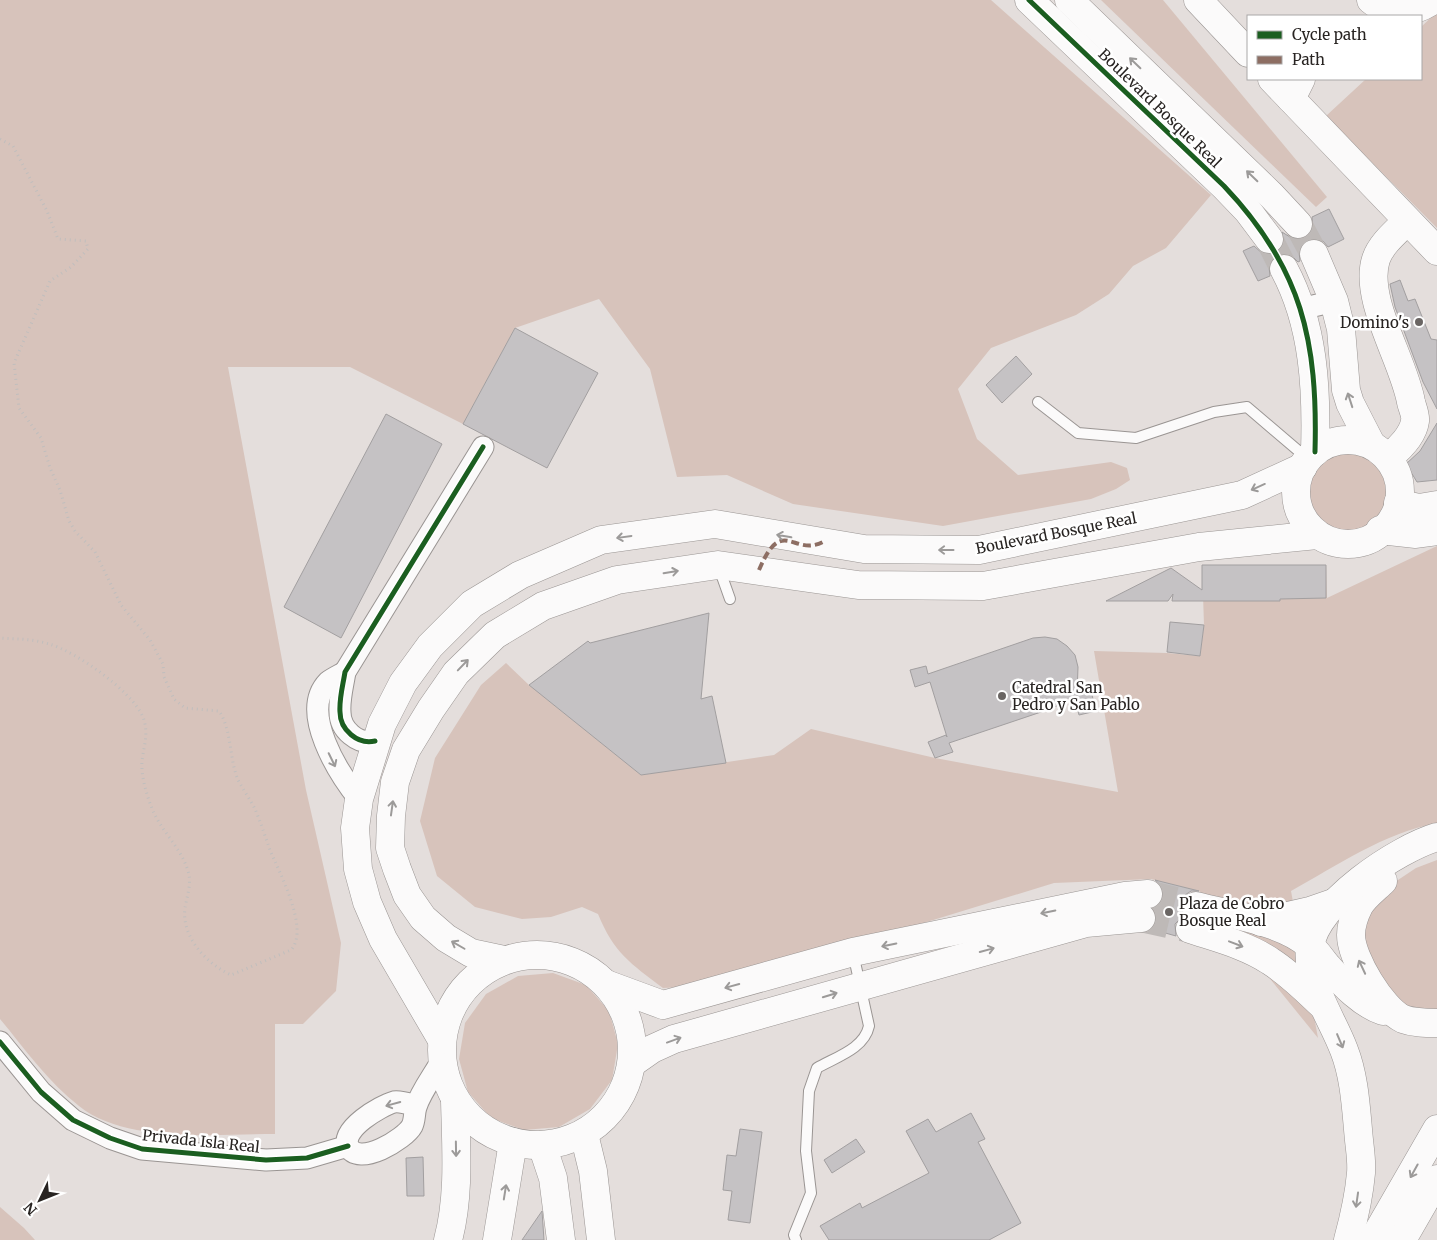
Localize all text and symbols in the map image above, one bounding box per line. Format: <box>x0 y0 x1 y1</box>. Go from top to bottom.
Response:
legend <box>1247 15 1422 80</box>
text: Cycle path <box>1292 25 1367 44</box>
street label: Boulevard Bosque Real <box>1095 44 1226 172</box>
text: Path <box>1292 50 1325 69</box>
one-way arrow <box>1130 58 1142 70</box>
one-way arrow <box>1246 170 1258 183</box>
place label: Domino's <box>1340 313 1409 332</box>
marker: Domino's <box>1413 316 1425 328</box>
one-way arrow <box>1344 393 1354 409</box>
one-way arrow <box>1251 483 1266 493</box>
street label: Boulevard Bosque Real <box>974 508 1138 558</box>
one-way arrow <box>777 530 793 540</box>
one-way arrow <box>616 532 632 542</box>
one-way arrow <box>938 545 954 555</box>
one-way arrow <box>662 567 678 577</box>
one-way arrow <box>457 659 469 671</box>
place label: Catedral San Pedro y San Pablo <box>1012 678 1140 714</box>
marker: Catedral San Pedro y San Pablo <box>996 690 1008 702</box>
one-way arrow <box>328 752 338 767</box>
one-way arrow <box>387 800 397 816</box>
place label: Plaza de Cobro Bosque Real <box>1179 894 1284 930</box>
marker: Plaza de Cobro Bosque Real <box>1163 906 1175 918</box>
one-way arrow <box>1041 908 1057 917</box>
one-way arrow <box>451 940 465 950</box>
one-way arrow <box>1228 940 1244 949</box>
one-way arrow <box>881 941 897 950</box>
one-way arrow <box>978 945 994 955</box>
one-way arrow <box>1356 960 1366 975</box>
one-way arrow <box>724 982 740 992</box>
one-way arrow <box>822 989 838 999</box>
one-way arrow <box>1335 1033 1345 1048</box>
one-way arrow <box>666 1035 682 1044</box>
one-way arrow <box>385 1100 401 1110</box>
street label: Privada Isla Real <box>141 1125 261 1157</box>
one-way arrow <box>452 1140 461 1156</box>
one-way arrow <box>1408 1164 1418 1178</box>
north arrow <box>15 1175 65 1225</box>
one-way arrow <box>500 1184 510 1200</box>
one-way arrow <box>1352 1192 1362 1208</box>
text: N <box>20 1199 41 1219</box>

